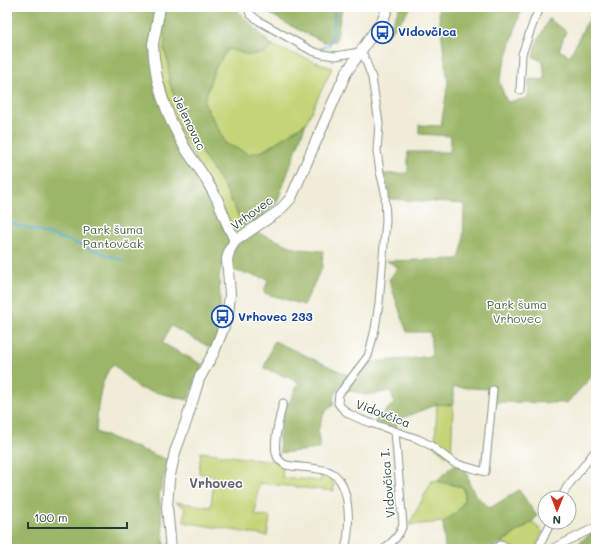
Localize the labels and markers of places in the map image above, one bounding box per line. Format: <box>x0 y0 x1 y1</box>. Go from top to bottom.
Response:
bus stop icon: Vidovčica <box>370 19 396 45</box>
place label: Vidovčica <box>398 23 457 39</box>
bus stop icon: Vrhovec 233 <box>210 304 236 330</box>
place label: Vrhovec 233 <box>238 308 313 324</box>

